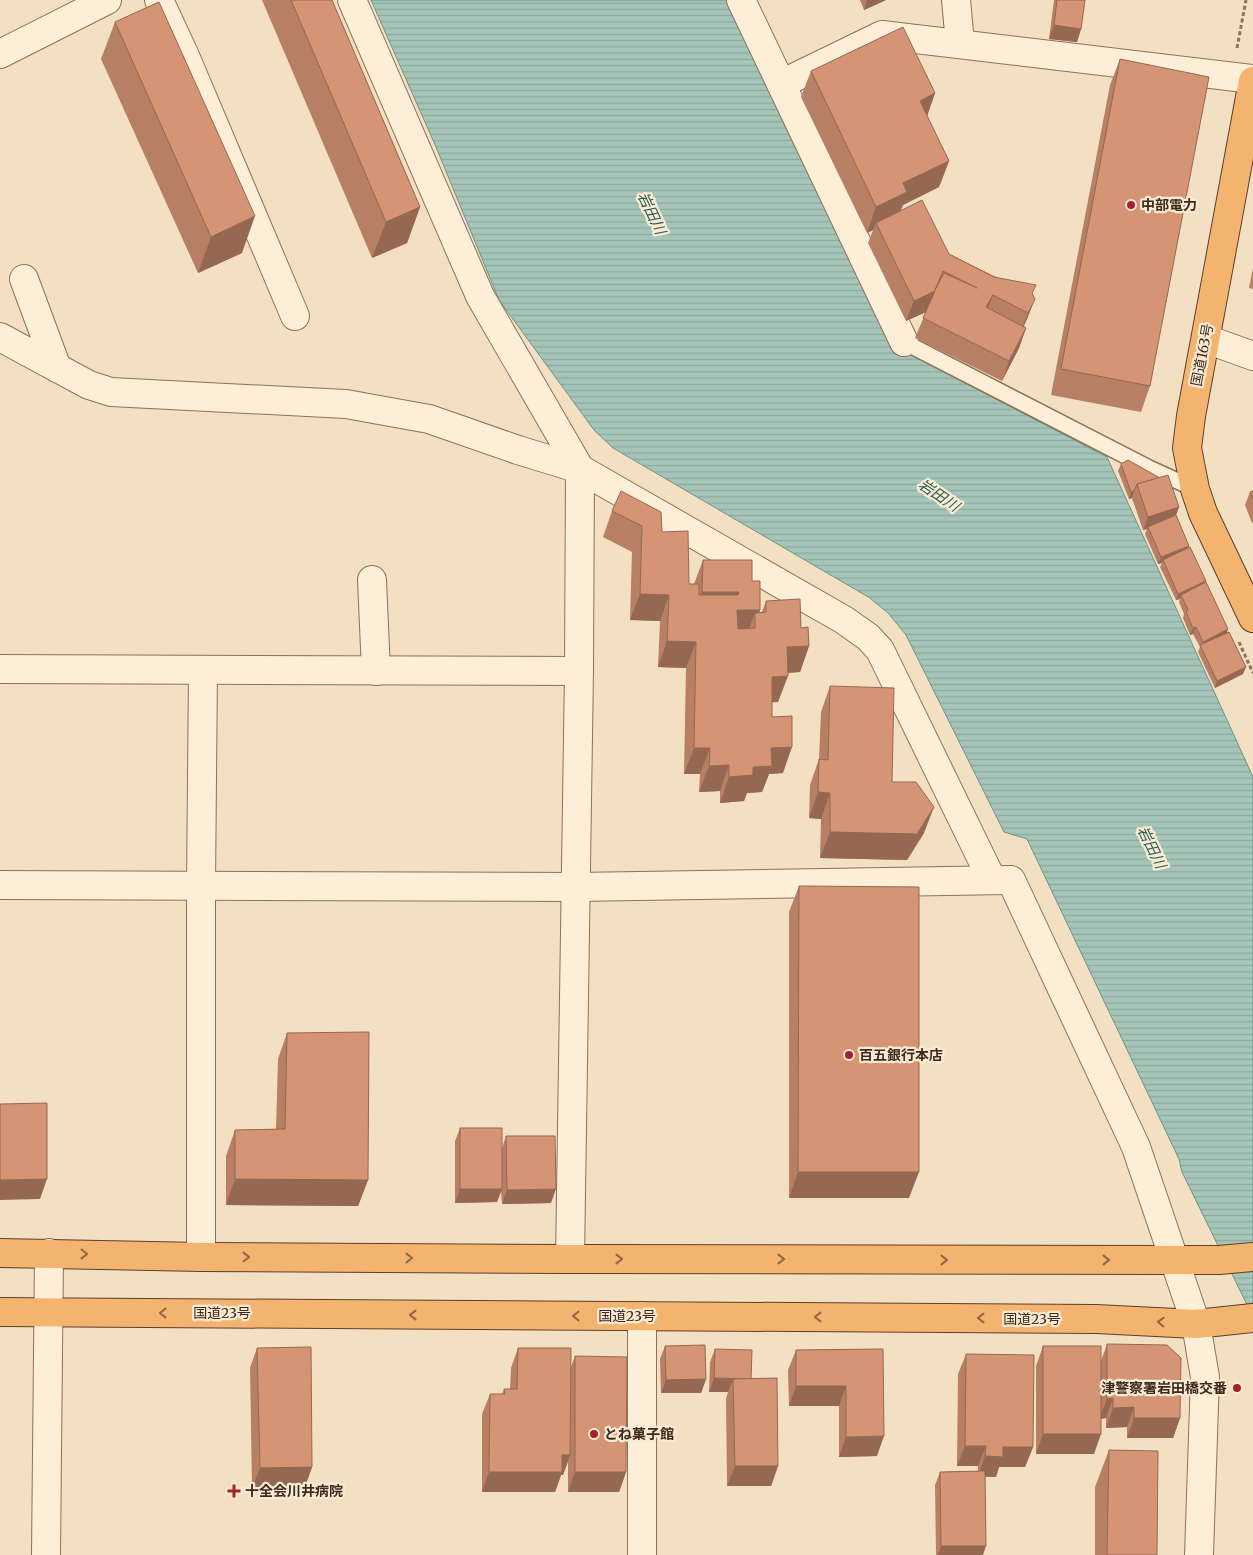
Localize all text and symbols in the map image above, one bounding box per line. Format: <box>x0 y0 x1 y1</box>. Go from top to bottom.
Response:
water label: 岩田川 <box>634 189 671 239</box>
place label: 中部電力 <box>1141 196 1197 214</box>
marker: 中部電力 <box>1125 199 1137 211</box>
street label: 国道163号 <box>1187 322 1217 388</box>
water label: 岩田川 <box>915 475 965 517</box>
water label: 岩田川 <box>1134 823 1171 873</box>
place label: 百五銀行本店 <box>859 1046 943 1064</box>
marker: 百五銀行本店 <box>843 1049 855 1061</box>
one-way arrow <box>80 1249 88 1259</box>
one-way arrow <box>242 1252 250 1262</box>
one-way arrow <box>405 1253 413 1263</box>
one-way arrow <box>615 1254 623 1264</box>
one-way arrow <box>778 1254 785 1264</box>
one-way arrow <box>940 1255 948 1265</box>
one-way arrow <box>1102 1255 1110 1265</box>
street label: 国道23号 <box>193 1304 251 1322</box>
street label: 国道23号 <box>598 1307 656 1325</box>
one-way arrow <box>159 1308 167 1318</box>
one-way arrow <box>409 1309 417 1320</box>
street label: 国道23号 <box>1003 1310 1061 1328</box>
one-way arrow <box>572 1311 580 1321</box>
one-way arrow <box>814 1312 822 1322</box>
one-way arrow <box>977 1313 984 1323</box>
one-way arrow <box>1157 1317 1165 1328</box>
place label: 津警察署岩田橋交番 <box>1101 1379 1227 1397</box>
marker: 津警察署岩田橋交番 <box>1231 1382 1243 1394</box>
place label: とね菓子館 <box>604 1425 674 1443</box>
marker: とね菓子館 <box>588 1428 600 1440</box>
place label: 十全会川井病院 <box>245 1482 343 1500</box>
marker: 十全会川井病院 <box>227 1484 241 1498</box>

